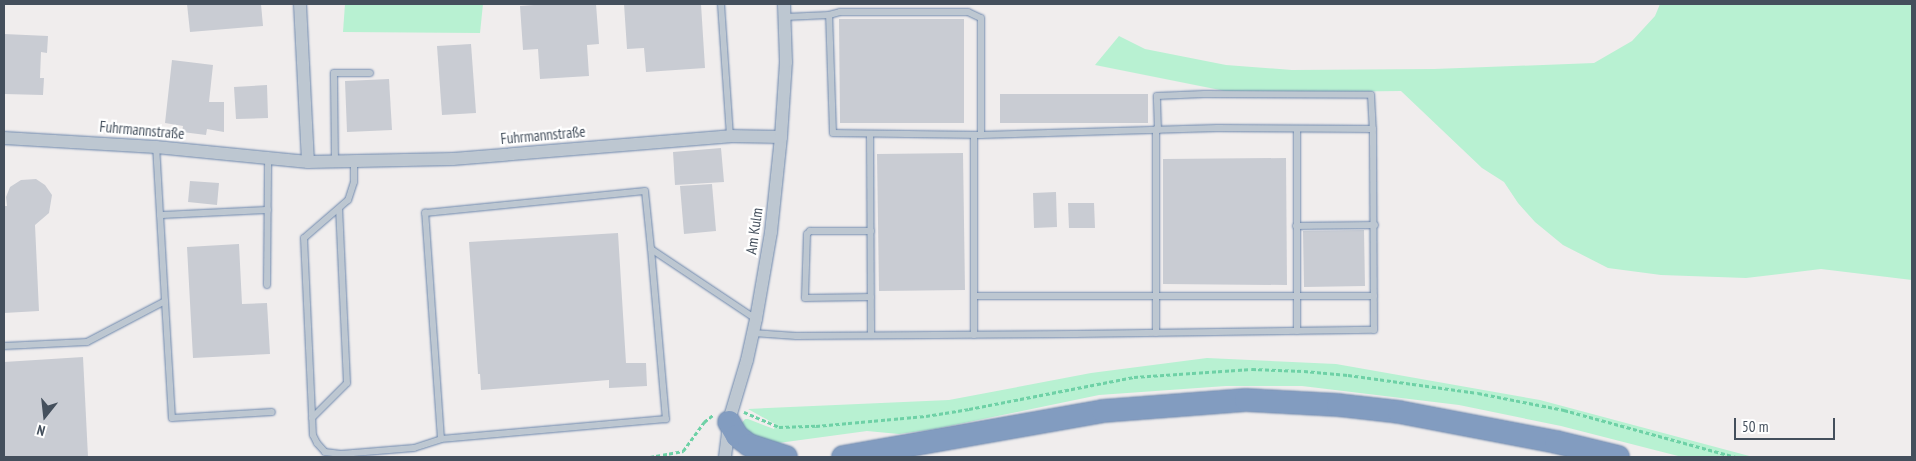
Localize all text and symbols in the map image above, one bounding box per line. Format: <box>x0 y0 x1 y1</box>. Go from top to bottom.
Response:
street label: Fuhrmannstraße <box>99 117 185 143</box>
street label: Fuhrmannstraße <box>500 122 586 148</box>
street label: Am Kulm <box>742 207 766 255</box>
north arrow <box>20 391 70 441</box>
scale bar <box>1736 408 1837 440</box>
text: 50 m <box>1742 417 1768 436</box>
text: N <box>35 421 47 440</box>

